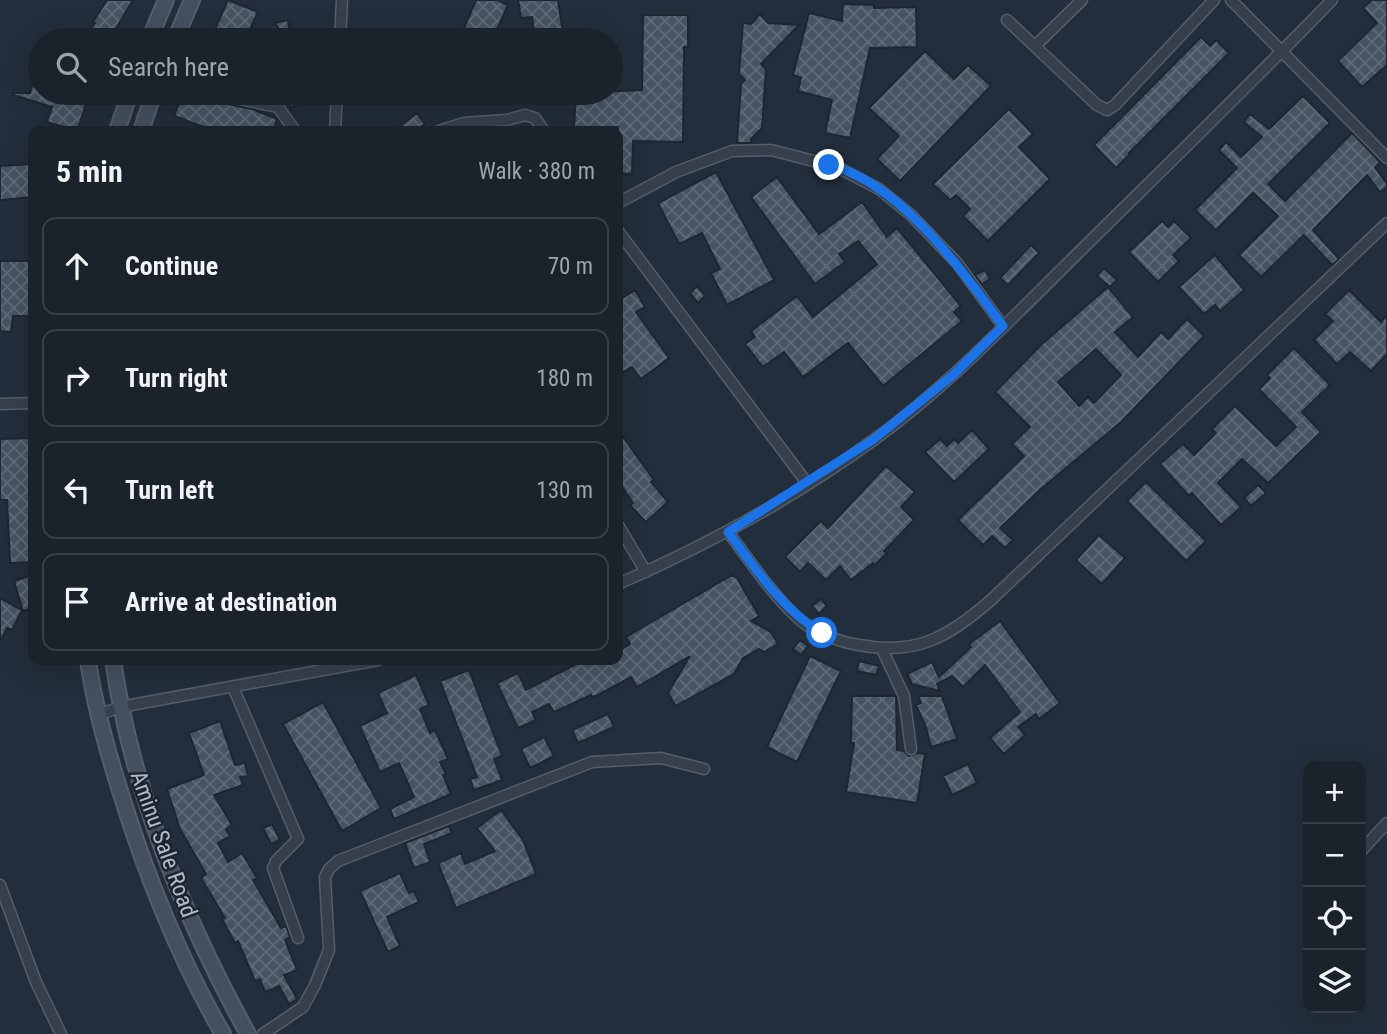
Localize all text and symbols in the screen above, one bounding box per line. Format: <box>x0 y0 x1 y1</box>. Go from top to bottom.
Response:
search box <box>28 28 623 105</box>
icon: search <box>52 48 90 86</box>
text: Search here <box>108 52 229 82</box>
route end <box>813 149 844 180</box>
text: 5 min <box>56 154 123 189</box>
text: Walk · 380 m <box>478 158 595 185</box>
icon: ahead <box>58 247 96 285</box>
text: Continue <box>125 251 218 281</box>
text: 70 m <box>548 253 593 280</box>
icon: right <box>58 359 96 397</box>
text: Turn right <box>125 363 227 393</box>
text: 180 m <box>536 365 593 392</box>
icon: left <box>58 471 96 509</box>
text: Turn left <box>125 475 214 505</box>
text: 130 m <box>536 477 593 504</box>
icon: arrive <box>58 583 96 621</box>
text: Arrive at destination <box>125 587 337 617</box>
route start <box>806 617 837 648</box>
map controls <box>1303 761 1366 1013</box>
button: + <box>1303 761 1366 824</box>
street label: Aminu Sale Road <box>125 767 203 921</box>
button: − <box>1303 824 1366 887</box>
button: locate <box>1303 887 1366 950</box>
button: layers <box>1303 950 1366 1013</box>

